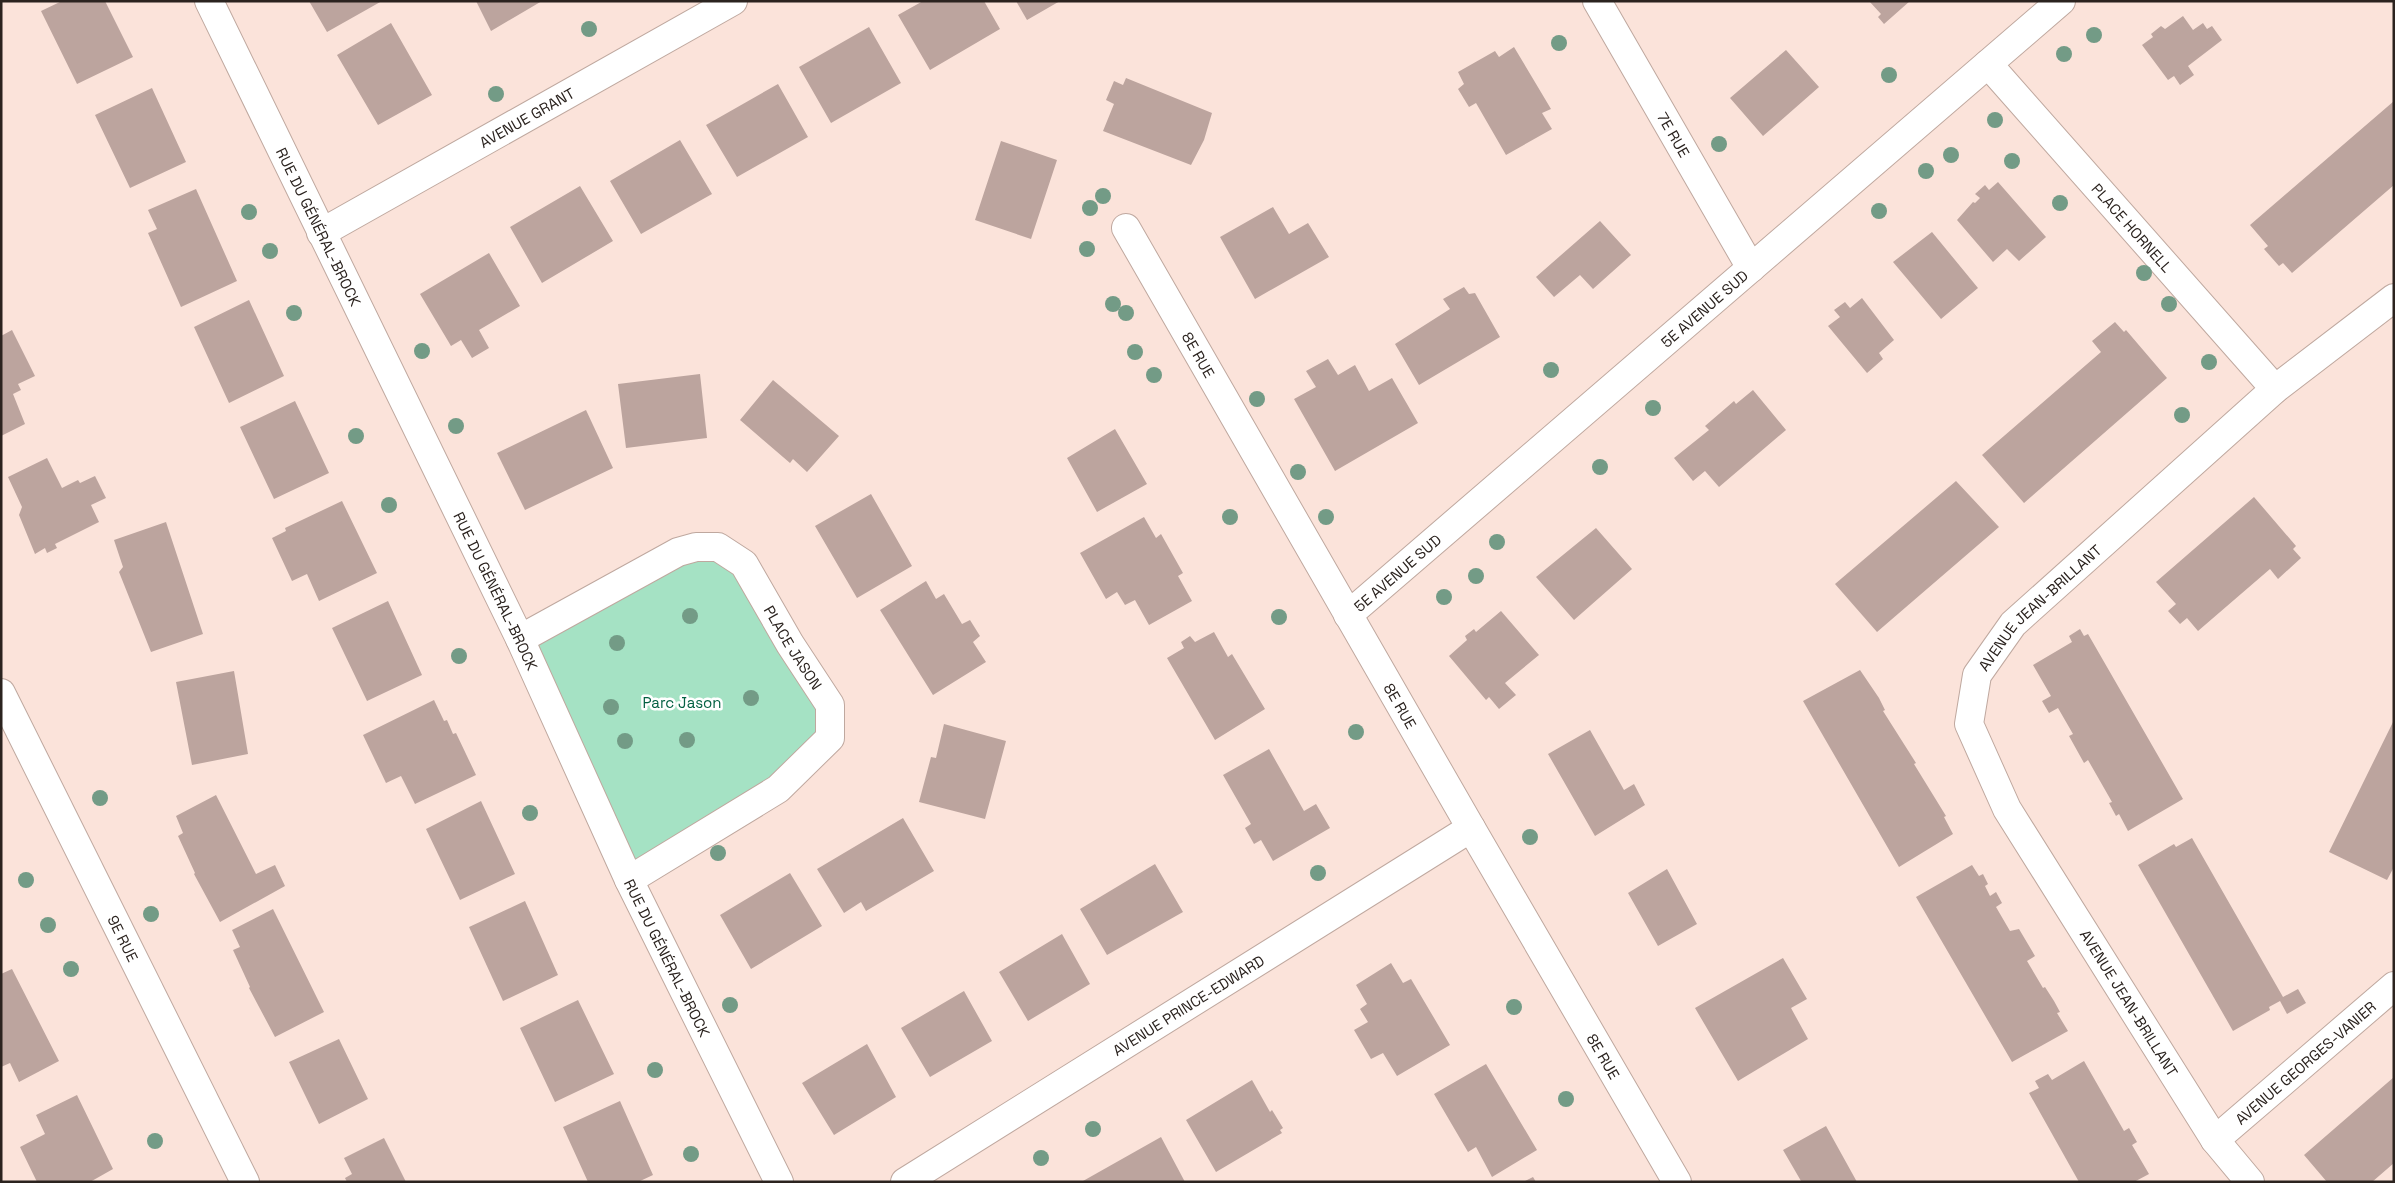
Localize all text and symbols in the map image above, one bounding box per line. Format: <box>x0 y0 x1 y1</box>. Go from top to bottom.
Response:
street label: AVENUE GRANT <box>476 83 578 152</box>
street label: 7E RUE <box>1654 109 1694 160</box>
street label: RUE DU GÉNÉRAL-BROCK <box>272 144 366 309</box>
street label: PLACE HORNELL <box>2088 179 2177 276</box>
street label: 5E AVENUE SUD <box>1657 266 1752 351</box>
street label: 8E RUE <box>1178 328 1219 381</box>
street label: RUE DU GÉNÉRAL-BROCK <box>450 508 542 673</box>
street label: 5E AVENUE SUD <box>1350 530 1445 615</box>
street label: AVENUE JEAN-BRILLANT <box>1974 540 2105 674</box>
street label: PLACE JASON <box>760 602 827 693</box>
street label: 8E RUE <box>1380 679 1421 732</box>
park label: Parc Jason <box>642 693 722 712</box>
street label: RUE DU GÉNÉRAL-BROCK <box>620 876 715 1040</box>
street label: 9E RUE <box>104 912 143 965</box>
street label: AVENUE JEAN-BRILLANT <box>2076 926 2182 1080</box>
street label: AVENUE PRINCE-EDWARD <box>1109 950 1268 1060</box>
street label: AVENUE GEORGES-VANIER <box>2231 997 2380 1128</box>
street label: 8E RUE <box>1583 1030 1624 1082</box>

